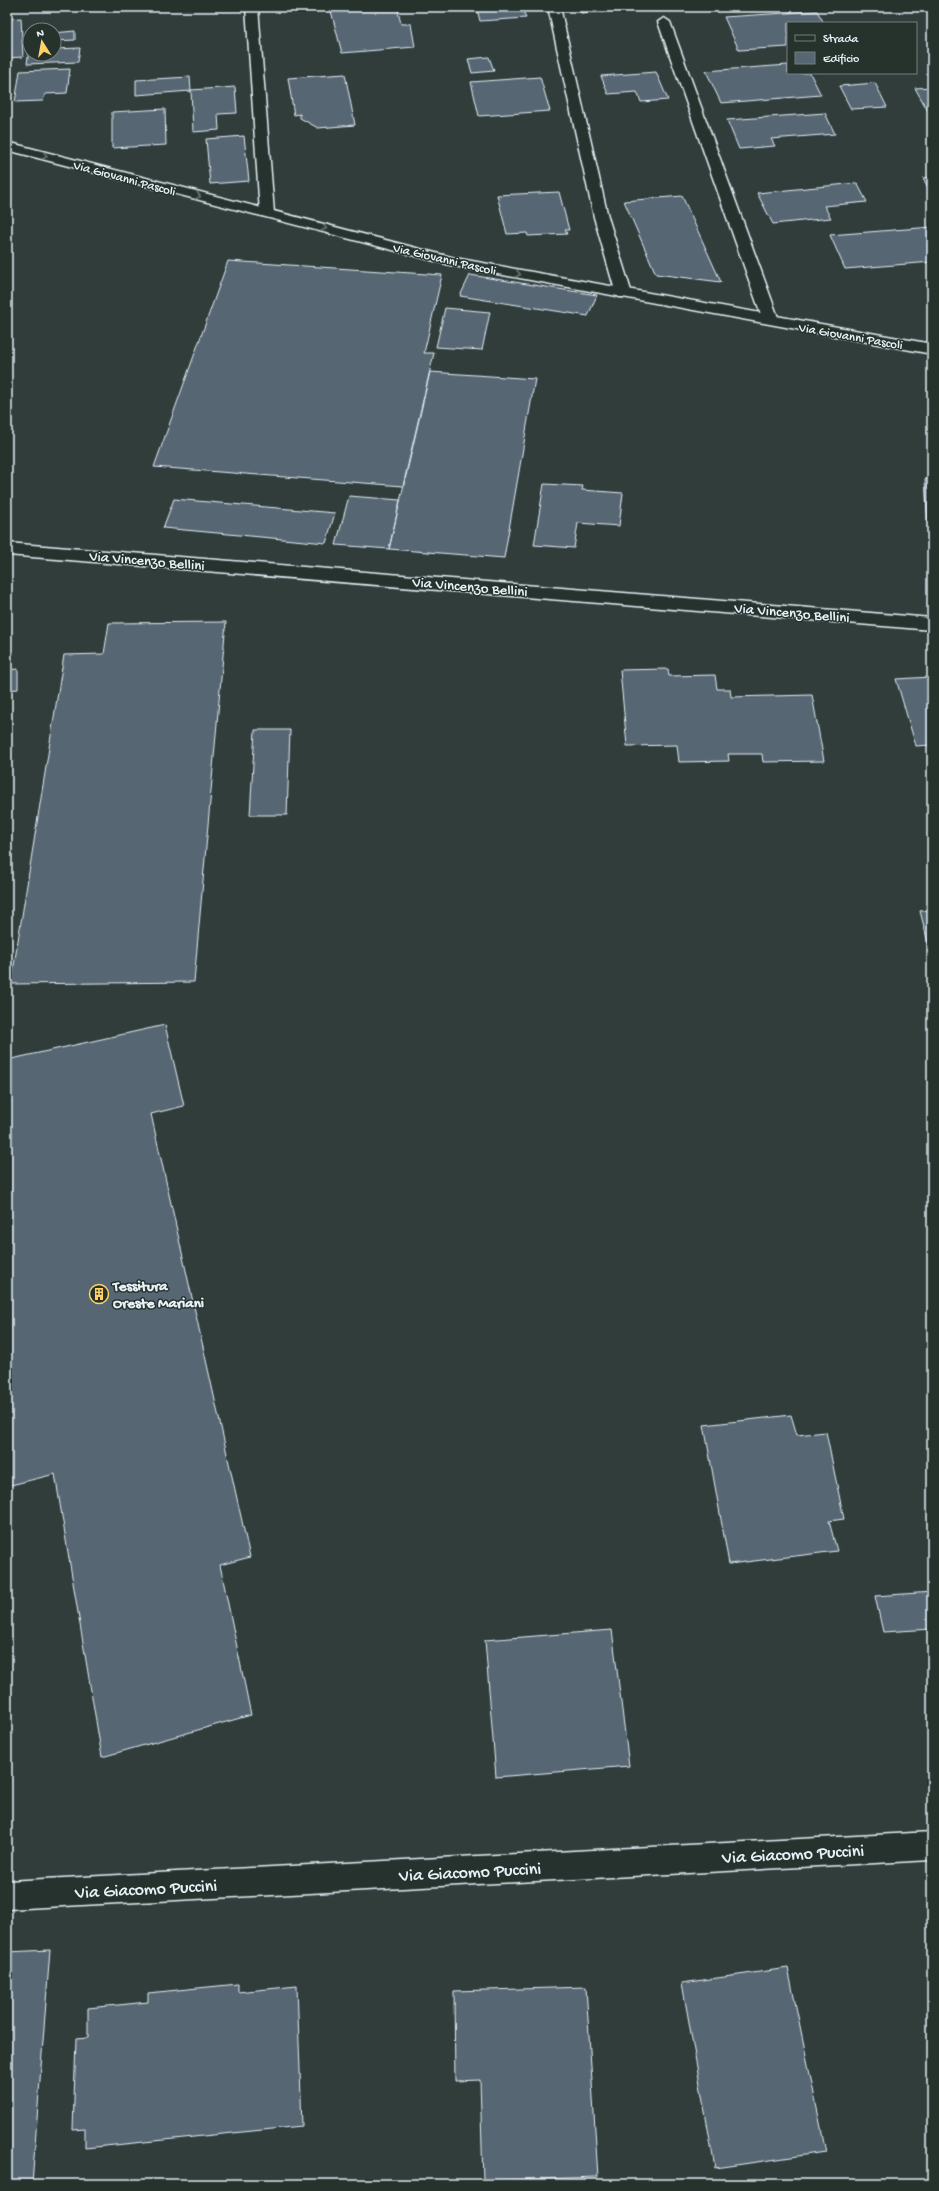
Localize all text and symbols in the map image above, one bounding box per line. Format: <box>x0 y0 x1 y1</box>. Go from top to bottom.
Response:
north arrow <box>22 22 62 62</box>
legend <box>787 22 917 74</box>
text: N <box>36 28 45 41</box>
text: Strada <box>823 33 858 47</box>
text: Edificio <box>823 53 859 67</box>
one-way arrow <box>41 151 48 160</box>
street label: Via Giovanni Pascoli <box>71 158 177 200</box>
one-way arrow <box>194 191 201 199</box>
one-way arrow <box>320 223 327 232</box>
street label: Via Giovanni Pascoli <box>390 241 498 280</box>
one-way arrow <box>515 269 521 278</box>
street label: Via Giovanni Pascoli <box>796 321 904 354</box>
street label: Via Vincenzo Bellini <box>87 548 205 576</box>
street label: Via Vincenzo Bellini <box>410 574 528 602</box>
street label: Via Vincenzo Bellini <box>732 600 850 628</box>
place label: Tessitura Oreste Mariani <box>112 1278 204 1313</box>
building icon: Tessitura Oreste Mariani <box>88 1283 110 1305</box>
street label: Via Giacomo Puccini <box>721 1841 865 1870</box>
street label: Via Giacomo Puccini <box>398 1859 542 1888</box>
street label: Via Giacomo Puccini <box>74 1876 218 1905</box>

